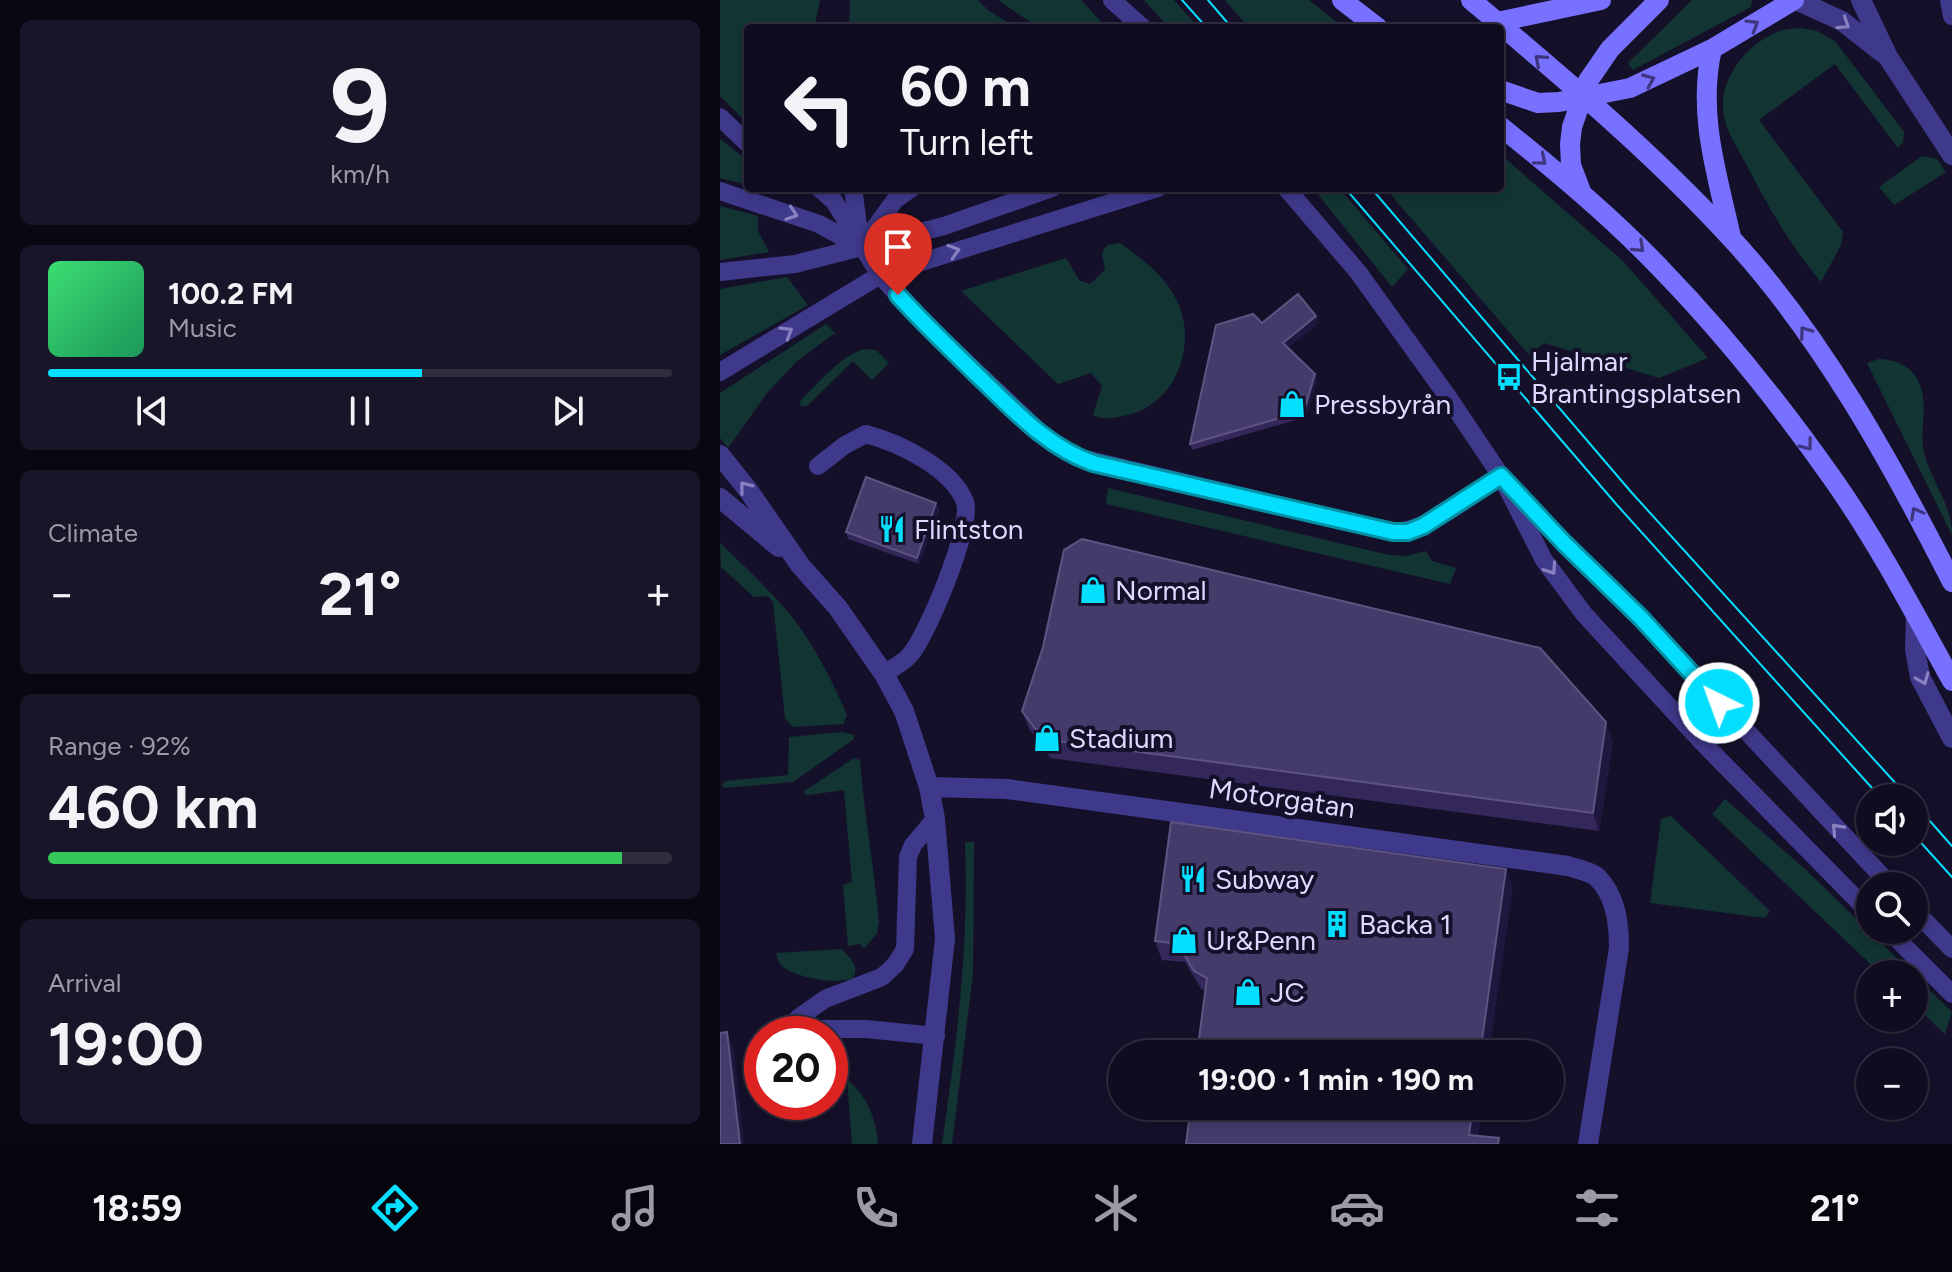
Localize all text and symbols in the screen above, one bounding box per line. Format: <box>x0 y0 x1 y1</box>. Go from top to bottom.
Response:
one-way arrow <box>1836 15 1850 30</box>
one-way arrow <box>1744 19 1759 34</box>
text: 9 <box>330 43 390 168</box>
text: 60 m <box>900 53 1031 120</box>
one-way arrow <box>1534 55 1549 69</box>
icon: left <box>768 56 872 160</box>
one-way arrow <box>1641 73 1656 89</box>
text: Turn left <box>900 121 1034 164</box>
one-way arrow <box>1532 150 1546 165</box>
text: km/h <box>330 158 390 190</box>
one-way arrow <box>785 205 799 221</box>
pin <box>864 213 932 295</box>
icon: arrive <box>876 225 920 269</box>
one-way arrow <box>1630 238 1644 253</box>
one-way arrow <box>947 245 961 261</box>
text: 100.2 FM <box>168 275 294 312</box>
text: Music <box>168 312 237 344</box>
one-way arrow <box>778 326 793 342</box>
one-way arrow <box>1800 326 1814 341</box>
place label: Hjalmar Brantingsplatsen <box>1531 344 1741 410</box>
bus stop icon: Hjalmar Brantingsplatsen <box>1494 362 1524 392</box>
place label: Pressbyrån <box>1314 387 1451 421</box>
icon: previous <box>130 389 174 433</box>
icon: pause <box>338 389 382 433</box>
icon: next <box>546 389 590 433</box>
shop icon: Pressbyrån <box>1277 389 1307 419</box>
one-way arrow <box>1798 436 1812 451</box>
one-way arrow <box>740 481 754 496</box>
one-way arrow <box>1911 507 1926 521</box>
place label: Flintston <box>914 512 1024 546</box>
restaurant icon: Flintston <box>877 514 907 544</box>
text: Climate <box>48 517 138 549</box>
text: 21° <box>319 558 401 630</box>
one-way arrow <box>1541 560 1556 574</box>
text: − <box>48 567 75 620</box>
text: + <box>645 567 672 620</box>
place label: Normal <box>1115 573 1207 607</box>
shop icon: Normal <box>1078 575 1108 605</box>
position arrow <box>1677 661 1761 745</box>
one-way arrow <box>1913 671 1930 685</box>
place label: Stadium <box>1069 721 1173 755</box>
shop icon: Stadium <box>1032 723 1062 753</box>
text: Range · 92% <box>48 730 191 762</box>
text: 460 km <box>48 771 259 843</box>
street label: Motorgatan <box>1207 771 1357 825</box>
map controls <box>1856 784 1928 1120</box>
button: sound <box>1856 784 1928 856</box>
one-way arrow <box>1832 824 1847 838</box>
place label: Subway <box>1215 862 1315 896</box>
restaurant icon: Subway <box>1178 864 1208 894</box>
button: search <box>1856 872 1928 944</box>
place label: Backa 1 <box>1359 907 1452 941</box>
building icon: Backa 1 <box>1322 909 1352 939</box>
place label: Ur&Penn <box>1206 923 1316 957</box>
shop icon: Ur&Penn <box>1169 925 1199 955</box>
button: + <box>1856 960 1928 1032</box>
text: Arrival <box>48 967 121 999</box>
place label: JC <box>1270 975 1305 1009</box>
shop icon: JC <box>1233 977 1263 1007</box>
text: 19:00 <box>48 1008 204 1080</box>
speed limit sign: 20 <box>744 1016 848 1120</box>
button: − <box>1856 1048 1928 1120</box>
text: 19:00 · 1 min · 190 m <box>1198 1061 1474 1098</box>
icon: directions <box>367 1180 423 1236</box>
icon: music <box>607 1180 663 1236</box>
icon: phone <box>848 1180 904 1236</box>
icon: climate <box>1088 1180 1144 1236</box>
icon: car <box>1329 1180 1385 1236</box>
icon: filters <box>1569 1180 1625 1236</box>
text: 18:59 <box>92 1187 182 1230</box>
text: 21° <box>1810 1187 1860 1230</box>

